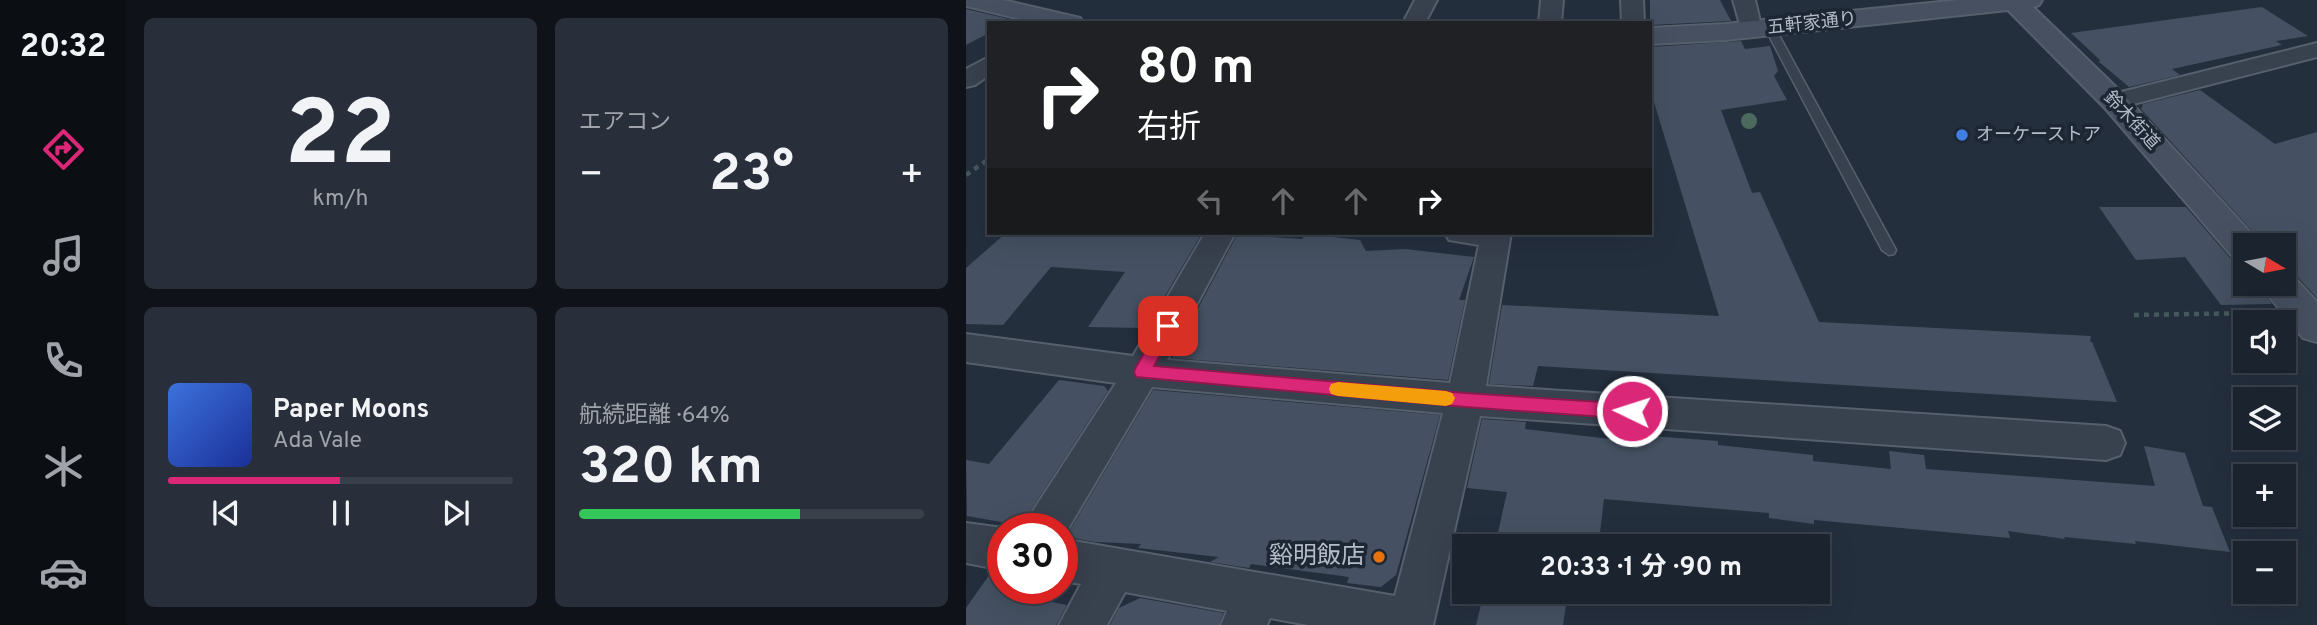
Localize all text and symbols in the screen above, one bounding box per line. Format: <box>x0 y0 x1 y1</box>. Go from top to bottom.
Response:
street label: 五軒家通り <box>1766 8 1858 40</box>
text: 20:32 <box>20 28 106 68</box>
text: 80 m <box>1137 39 1254 101</box>
icon: right <box>1022 49 1113 140</box>
text: 22 <box>285 82 396 197</box>
street label: 鈴木街道 <box>2098 87 2164 155</box>
text: エアコン <box>579 109 671 138</box>
text: 右折 <box>1137 109 1201 149</box>
place label: オーケーストア <box>1976 124 2101 147</box>
icon: directions <box>39 125 88 174</box>
marker: オーケーストア <box>1954 127 1970 143</box>
text: 23° <box>709 143 794 209</box>
text: − <box>579 152 604 201</box>
text: + <box>899 152 924 201</box>
icon: left <box>1191 182 1229 220</box>
icon: ahead <box>1264 182 1302 220</box>
icon: ahead <box>1337 182 1375 220</box>
icon: right <box>1410 182 1448 220</box>
text: km/h <box>313 185 368 214</box>
icon: music <box>39 231 88 280</box>
north arrow <box>2233 233 2296 296</box>
map controls <box>2233 233 2296 604</box>
pin <box>1138 296 1198 356</box>
icon: arrive <box>1149 307 1187 345</box>
button: sound <box>2233 310 2296 373</box>
icon: phone <box>39 336 88 385</box>
position arrow <box>1595 374 1669 448</box>
button: layers <box>2233 387 2296 450</box>
text: Paper Moons <box>273 394 429 427</box>
text: 航続距離 · 64% <box>579 402 730 431</box>
text: Ada Vale <box>273 427 362 456</box>
text: 320 km <box>579 436 763 502</box>
icon: climate <box>39 442 88 491</box>
button: + <box>2233 464 2296 527</box>
icon: previous <box>207 494 245 532</box>
icon: pause <box>322 494 360 532</box>
icon: next <box>437 494 475 532</box>
speed limit sign: 30 <box>987 513 1078 604</box>
button: − <box>2233 541 2296 604</box>
place label: 谿明飯店 <box>1269 542 1365 572</box>
icon: car <box>39 548 88 597</box>
marker: 谿明飯店 <box>1371 549 1387 565</box>
text: 20:33 · 1 分 · 90 m <box>1540 552 1742 585</box>

